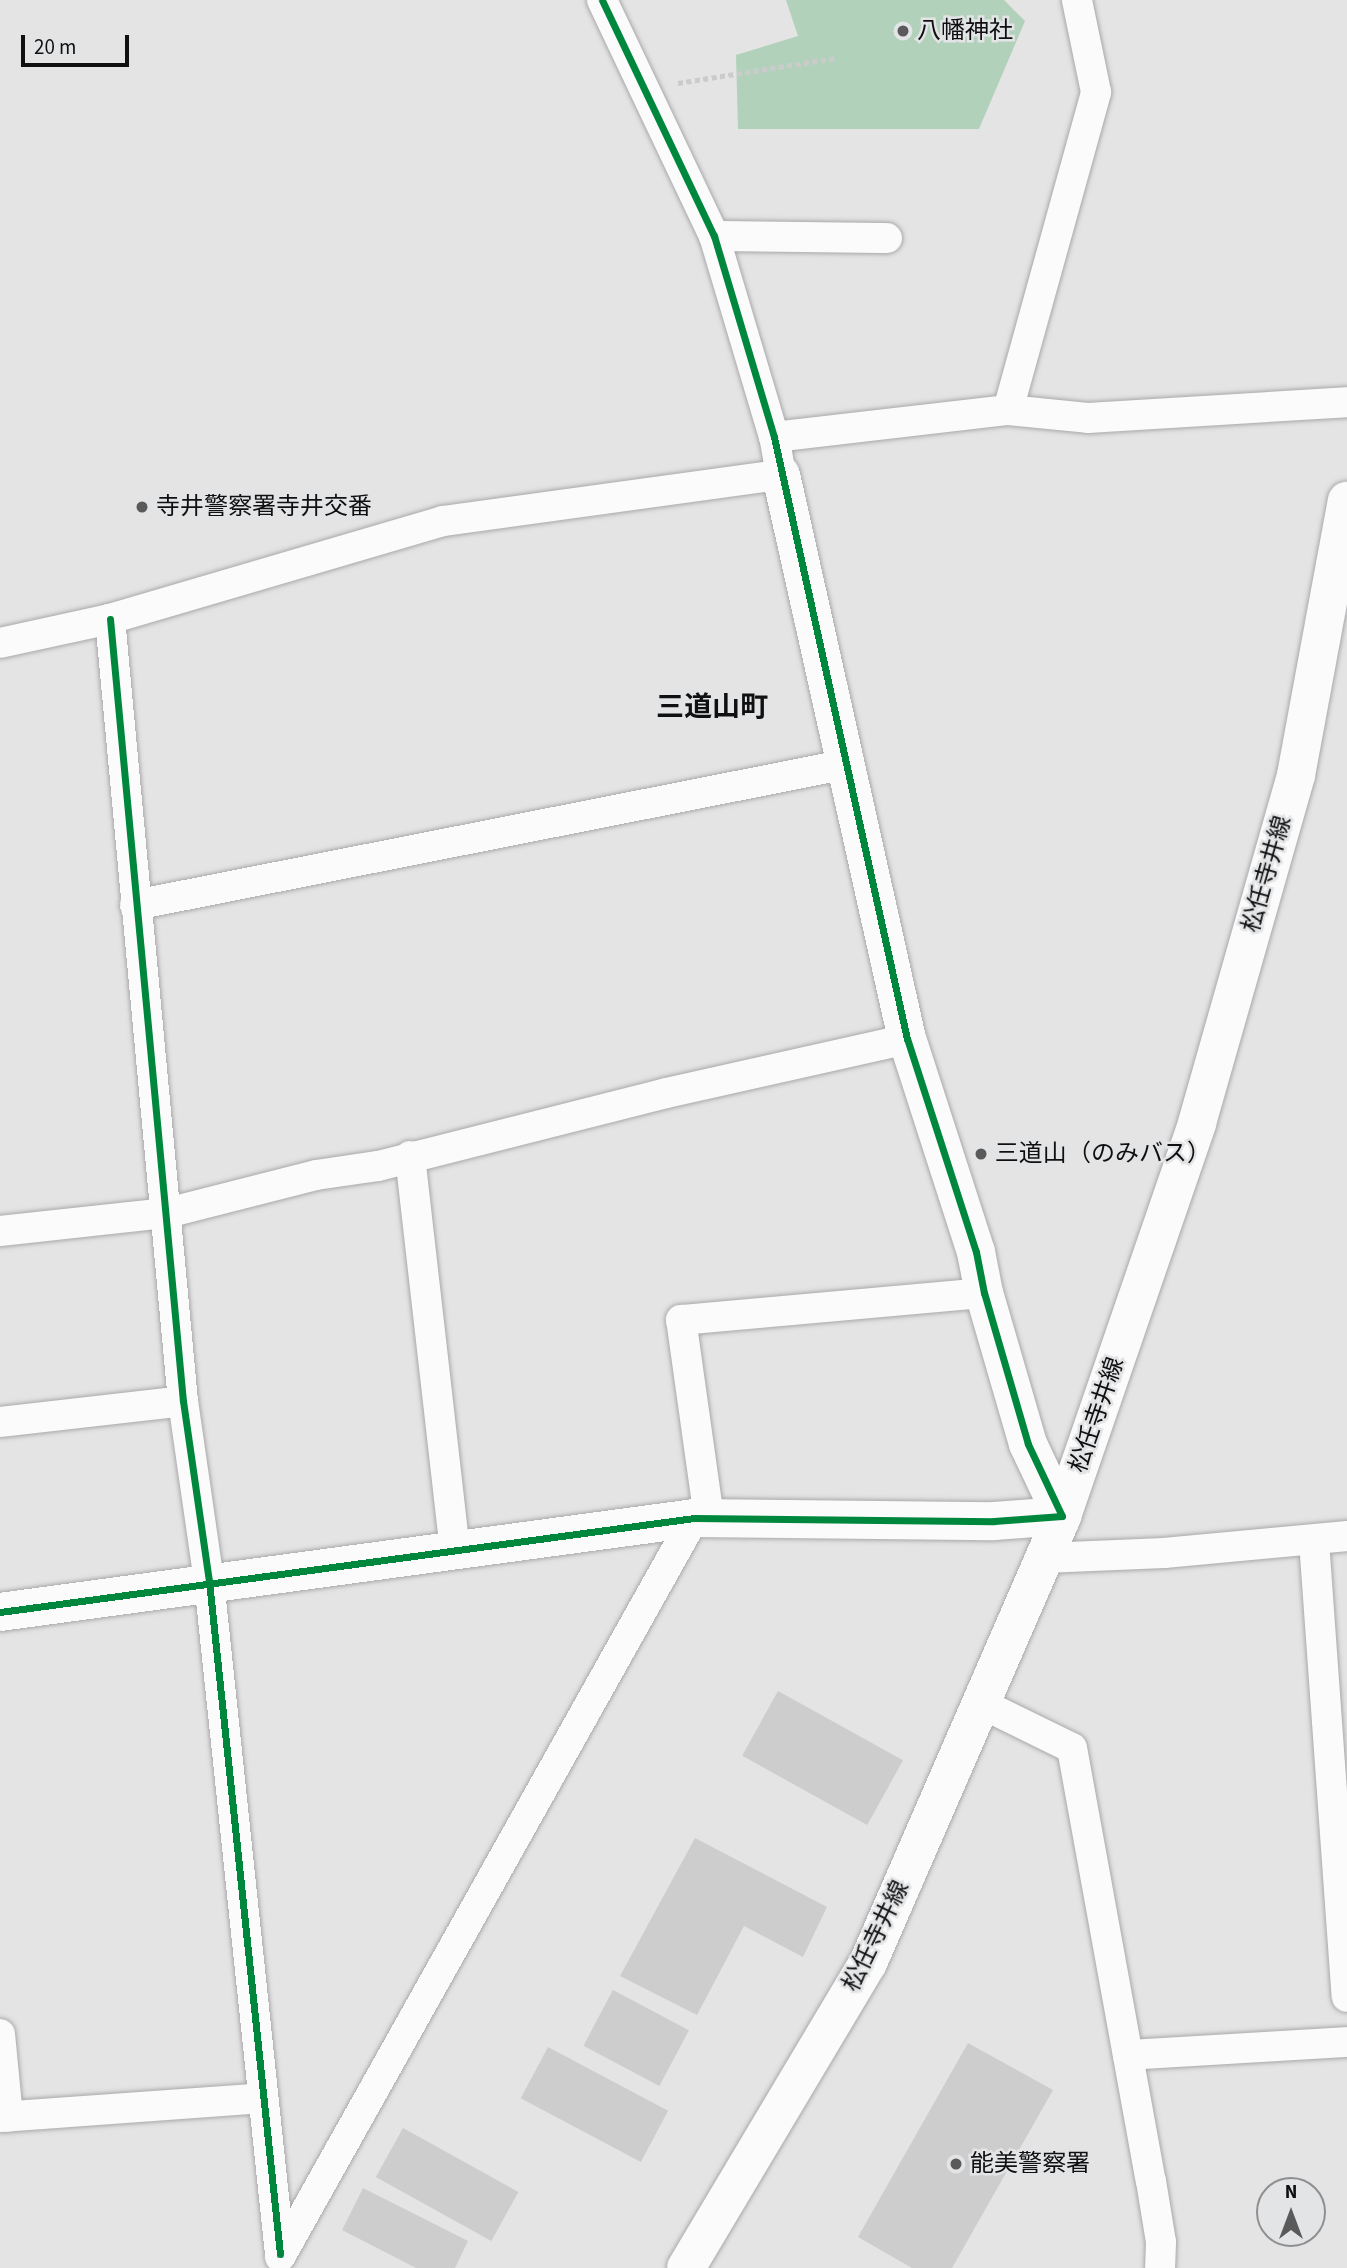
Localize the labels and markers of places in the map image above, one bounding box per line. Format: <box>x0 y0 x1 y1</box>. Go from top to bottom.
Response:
place label: 八幡神社 <box>917 17 1013 45</box>
marker: 八幡神社 <box>895 23 911 39</box>
place label: 寺井警察署寺井交番 <box>156 493 372 521</box>
marker: 寺井警察署寺井交番 <box>134 499 150 515</box>
place label: 三道山（のみバス） <box>995 1140 1211 1168</box>
marker: 三道山（のみバス） <box>973 1146 989 1162</box>
place label: 能美警察署 <box>970 2150 1090 2178</box>
marker: 能美警察署 <box>948 2156 964 2172</box>

